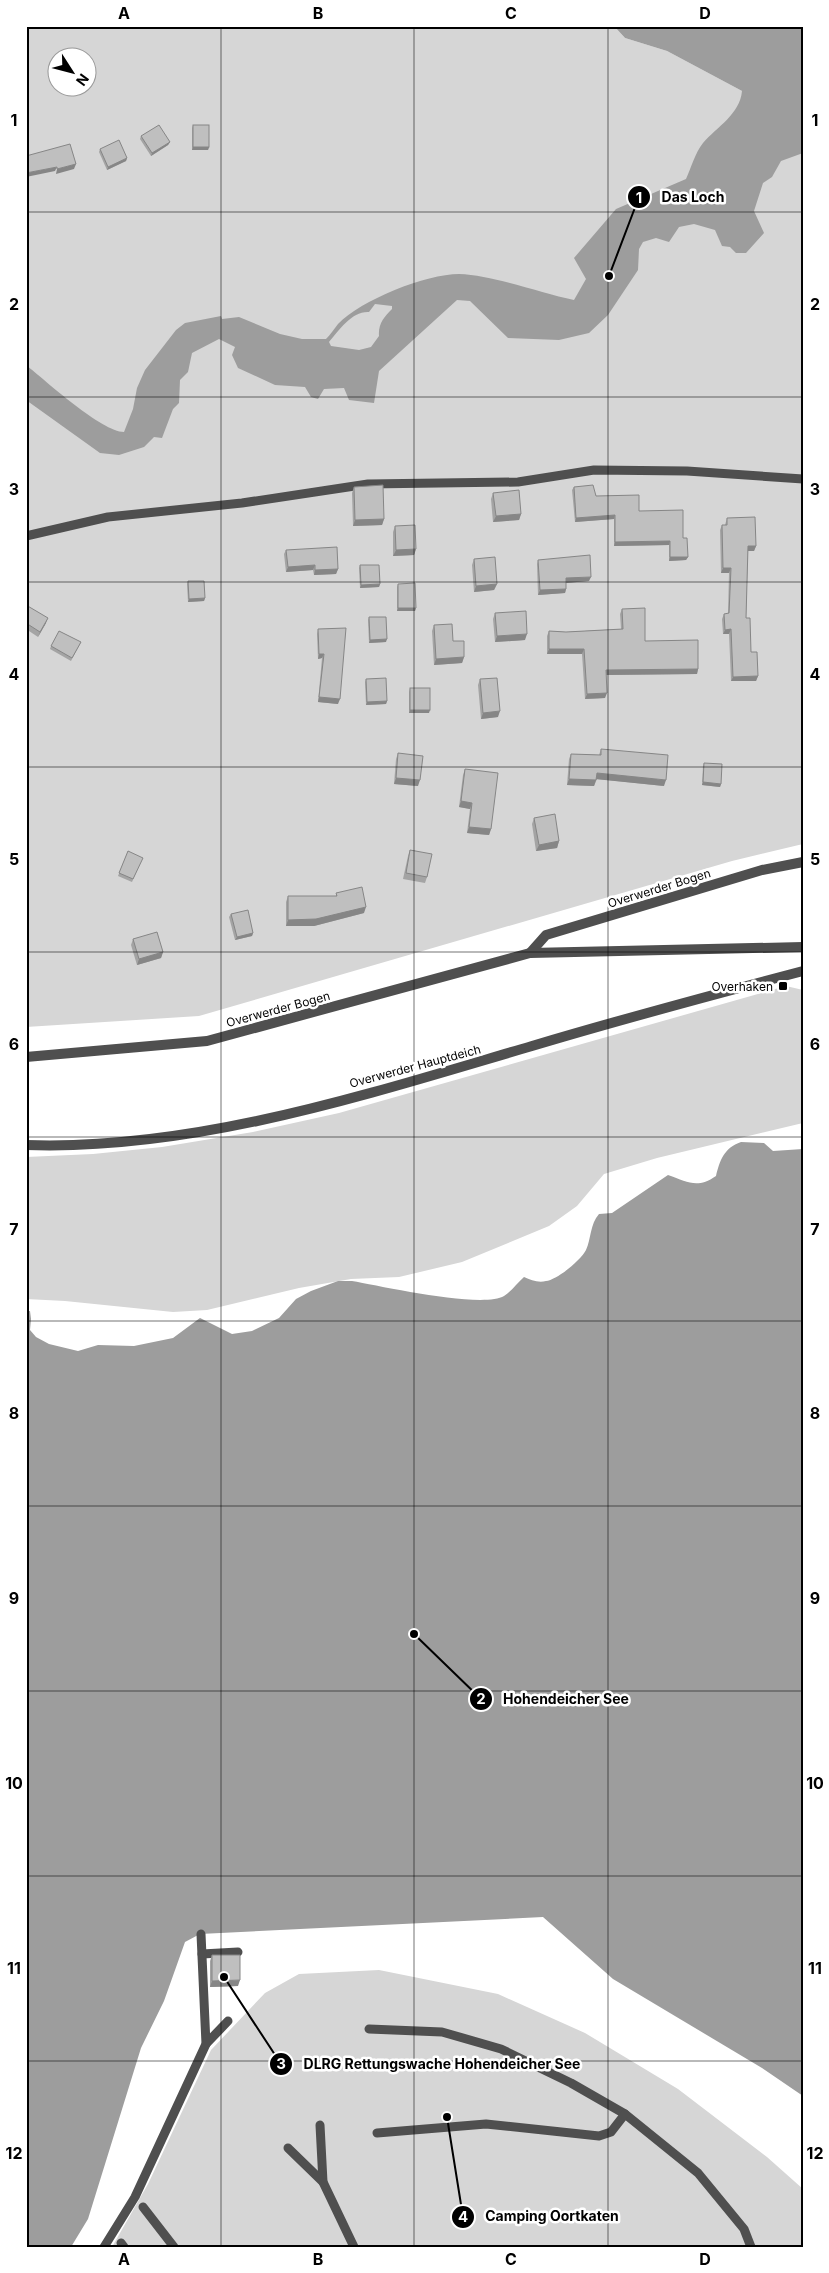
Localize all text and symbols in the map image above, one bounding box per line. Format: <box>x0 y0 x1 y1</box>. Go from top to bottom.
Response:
text: A <box>118 3 130 23</box>
text: B <box>313 3 323 23</box>
text: C <box>505 3 517 23</box>
text: D <box>699 3 711 23</box>
north arrow <box>48 48 98 98</box>
text: N <box>73 71 93 89</box>
text: 1 <box>11 110 17 130</box>
text: 1 <box>812 110 818 130</box>
callout: Das Loch <box>627 183 735 212</box>
text: 1 <box>636 188 642 207</box>
text: Das Loch <box>662 188 724 205</box>
text: 2 <box>9 294 19 314</box>
text: 2 <box>810 294 820 314</box>
text: 3 <box>9 479 19 499</box>
text: 3 <box>810 479 820 499</box>
text: 4 <box>9 664 20 684</box>
text: 4 <box>810 664 821 684</box>
text: 5 <box>9 849 19 869</box>
text: 5 <box>810 849 820 869</box>
street label: Overwerder Bogen <box>606 865 712 911</box>
place label: Overhaken <box>711 979 773 994</box>
marker: Overhaken <box>777 980 789 992</box>
street label: Overwerder Bogen <box>224 988 332 1030</box>
text: 6 <box>9 1034 19 1054</box>
text: 6 <box>810 1034 820 1054</box>
street label: Overwerder Hauptdeich <box>348 1041 482 1091</box>
text: 7 <box>9 1219 19 1239</box>
text: 7 <box>810 1219 820 1239</box>
text: 8 <box>9 1403 19 1423</box>
text: 8 <box>810 1403 820 1423</box>
text: 9 <box>9 1588 19 1608</box>
text: 9 <box>810 1588 820 1608</box>
callout: Hohendeicher See <box>468 1684 639 1713</box>
text: 2 <box>476 1689 486 1708</box>
text: Hohendeicher See <box>503 1690 629 1707</box>
text: 10 <box>5 1773 23 1793</box>
text: 10 <box>806 1773 824 1793</box>
text: 11 <box>7 1958 21 1978</box>
text: 11 <box>808 1958 822 1978</box>
callout: DLRG Rettungswache Hohendeicher See <box>269 2049 591 2078</box>
text: 3 <box>276 2054 286 2073</box>
text: DLRG Rettungswache Hohendeicher See <box>304 2055 580 2072</box>
text: 12 <box>6 2143 22 2163</box>
text: 12 <box>807 2143 823 2163</box>
callout: Camping Oortkaten <box>450 2202 629 2231</box>
text: 4 <box>458 2207 468 2226</box>
text: Camping Oortkaten <box>485 2207 619 2224</box>
text: A <box>118 2249 130 2269</box>
text: B <box>313 2249 323 2269</box>
text: C <box>505 2249 517 2269</box>
text: D <box>699 2249 711 2269</box>

